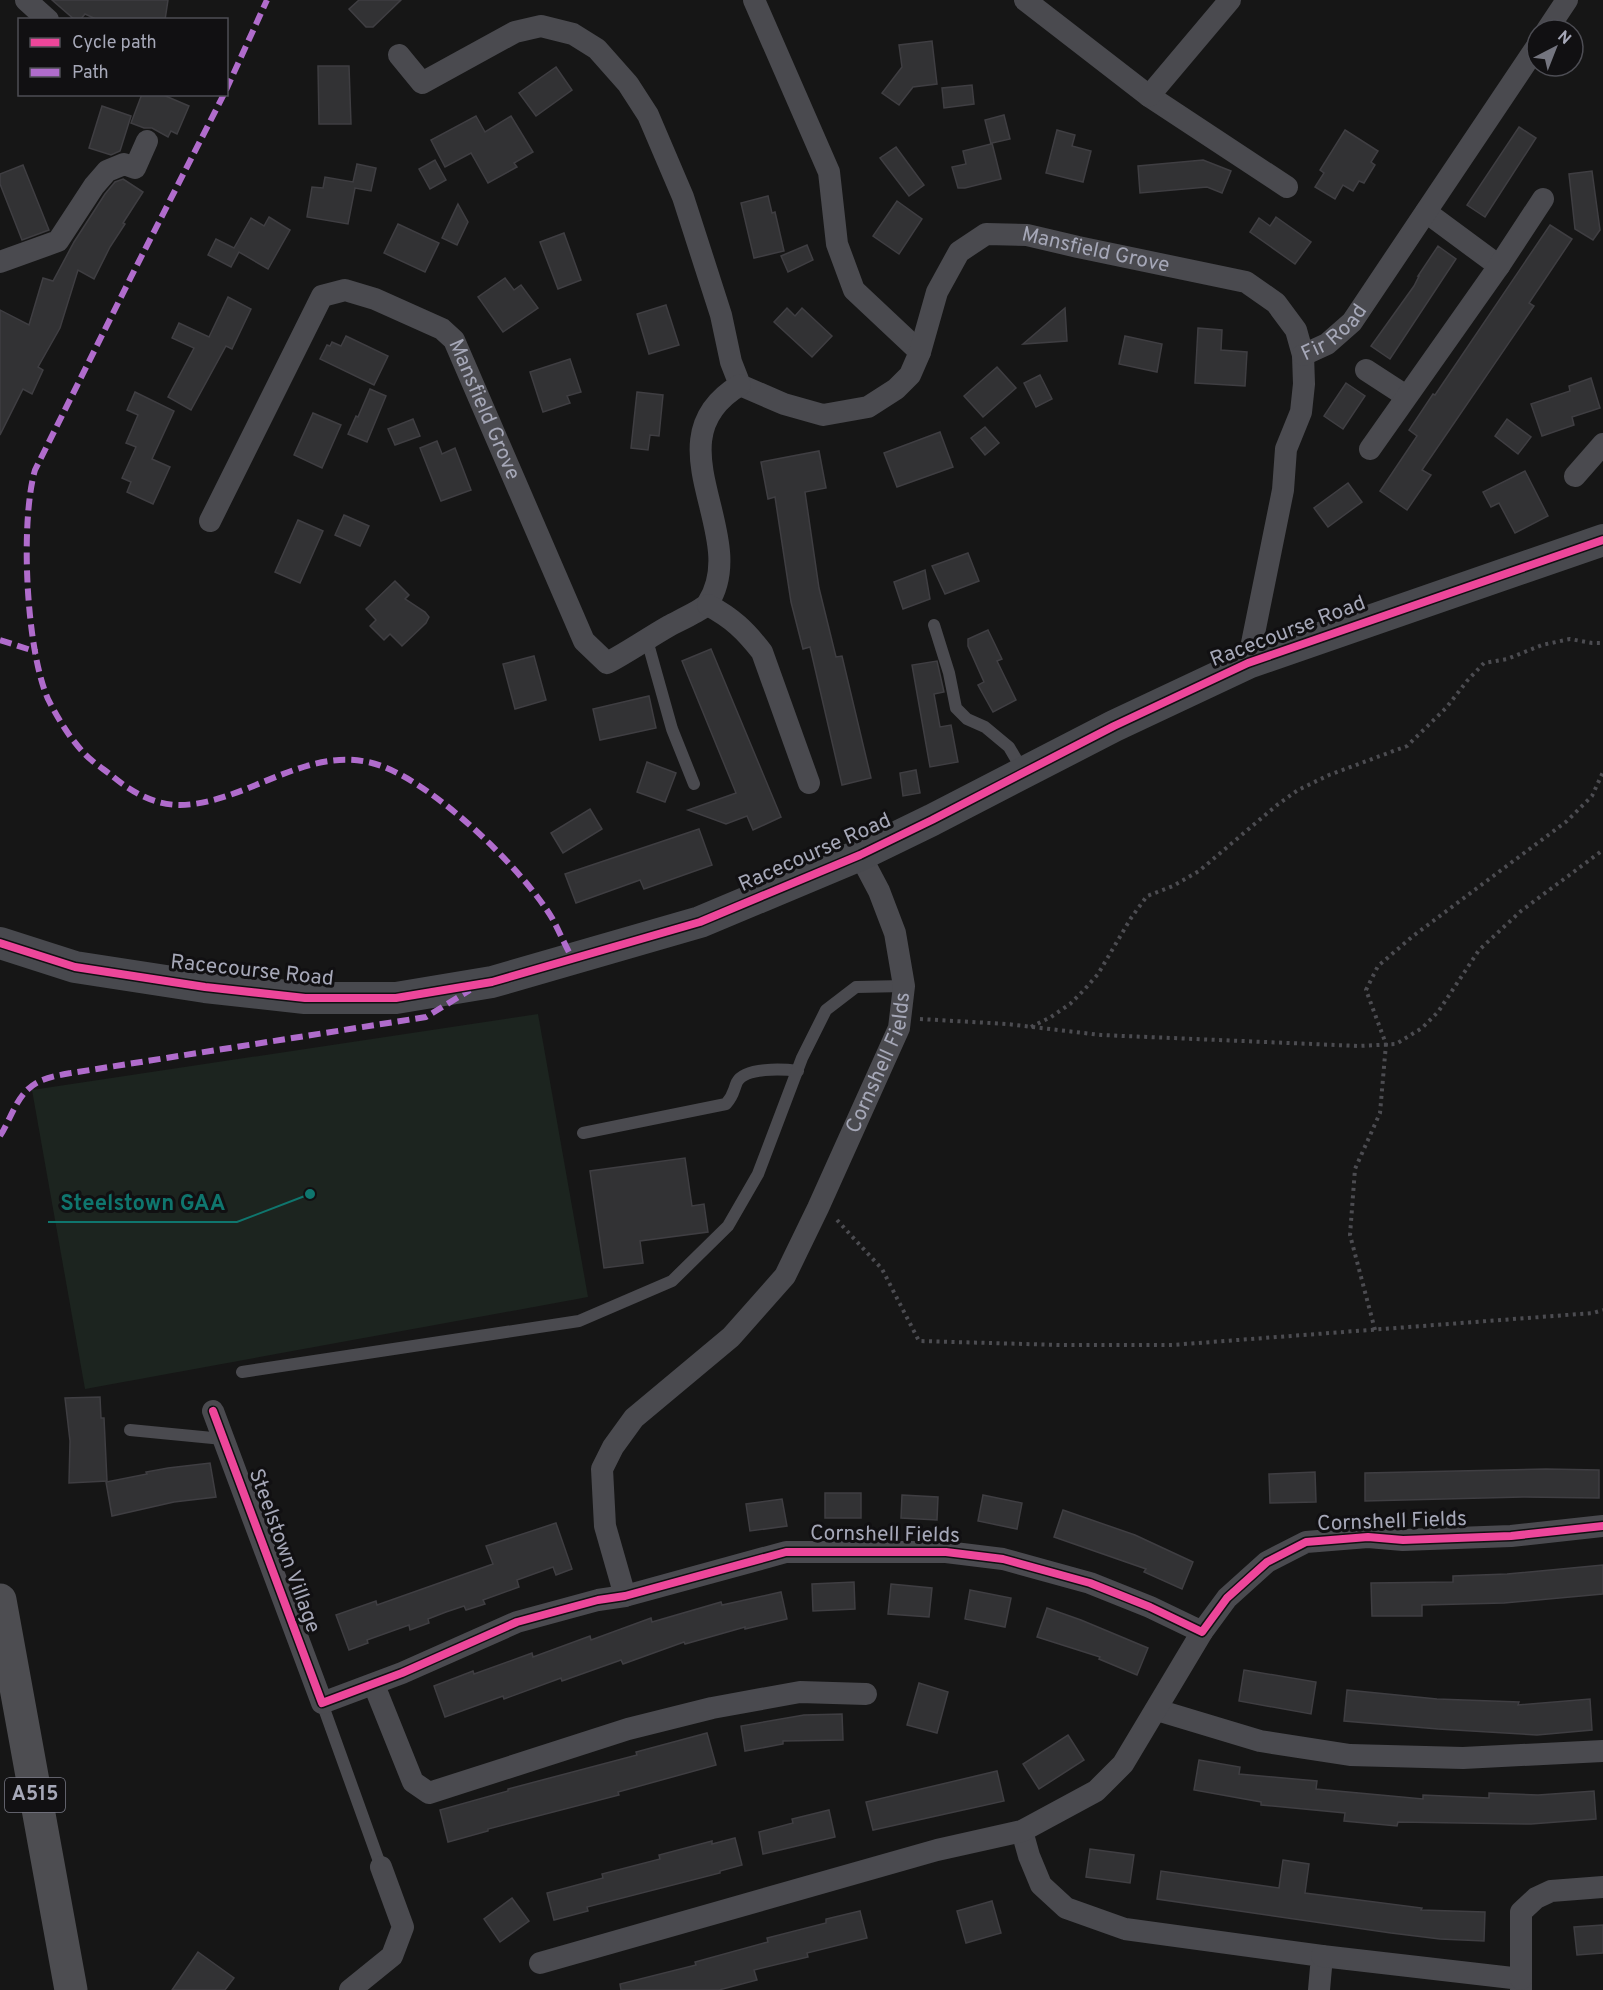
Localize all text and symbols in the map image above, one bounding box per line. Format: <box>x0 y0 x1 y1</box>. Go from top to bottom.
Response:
legend <box>18 18 228 96</box>
north arrow <box>1525 18 1585 78</box>
text: N <box>1553 27 1575 50</box>
text: Cycle path <box>72 32 157 55</box>
text: Path <box>72 62 109 85</box>
street label: Mansfield Grove <box>1019 221 1172 279</box>
street label: Fir Road <box>1297 299 1374 367</box>
street label: Mansfield Grove <box>442 335 526 484</box>
street label: Racecourse Road <box>1206 590 1370 674</box>
street label: Racecourse Road <box>734 807 896 899</box>
street label: Racecourse Road <box>169 949 335 993</box>
street label: Cornshell Fields <box>840 991 917 1138</box>
callout: Steelstown GAA <box>48 1182 237 1222</box>
text: Steelstown GAA <box>60 1191 226 1218</box>
street label: Steelstown Village <box>242 1465 326 1637</box>
street label: Cornshell Fields <box>1317 1506 1467 1538</box>
street label: Cornshell Fields <box>810 1520 960 1550</box>
road number: A515 <box>5 1778 65 1812</box>

